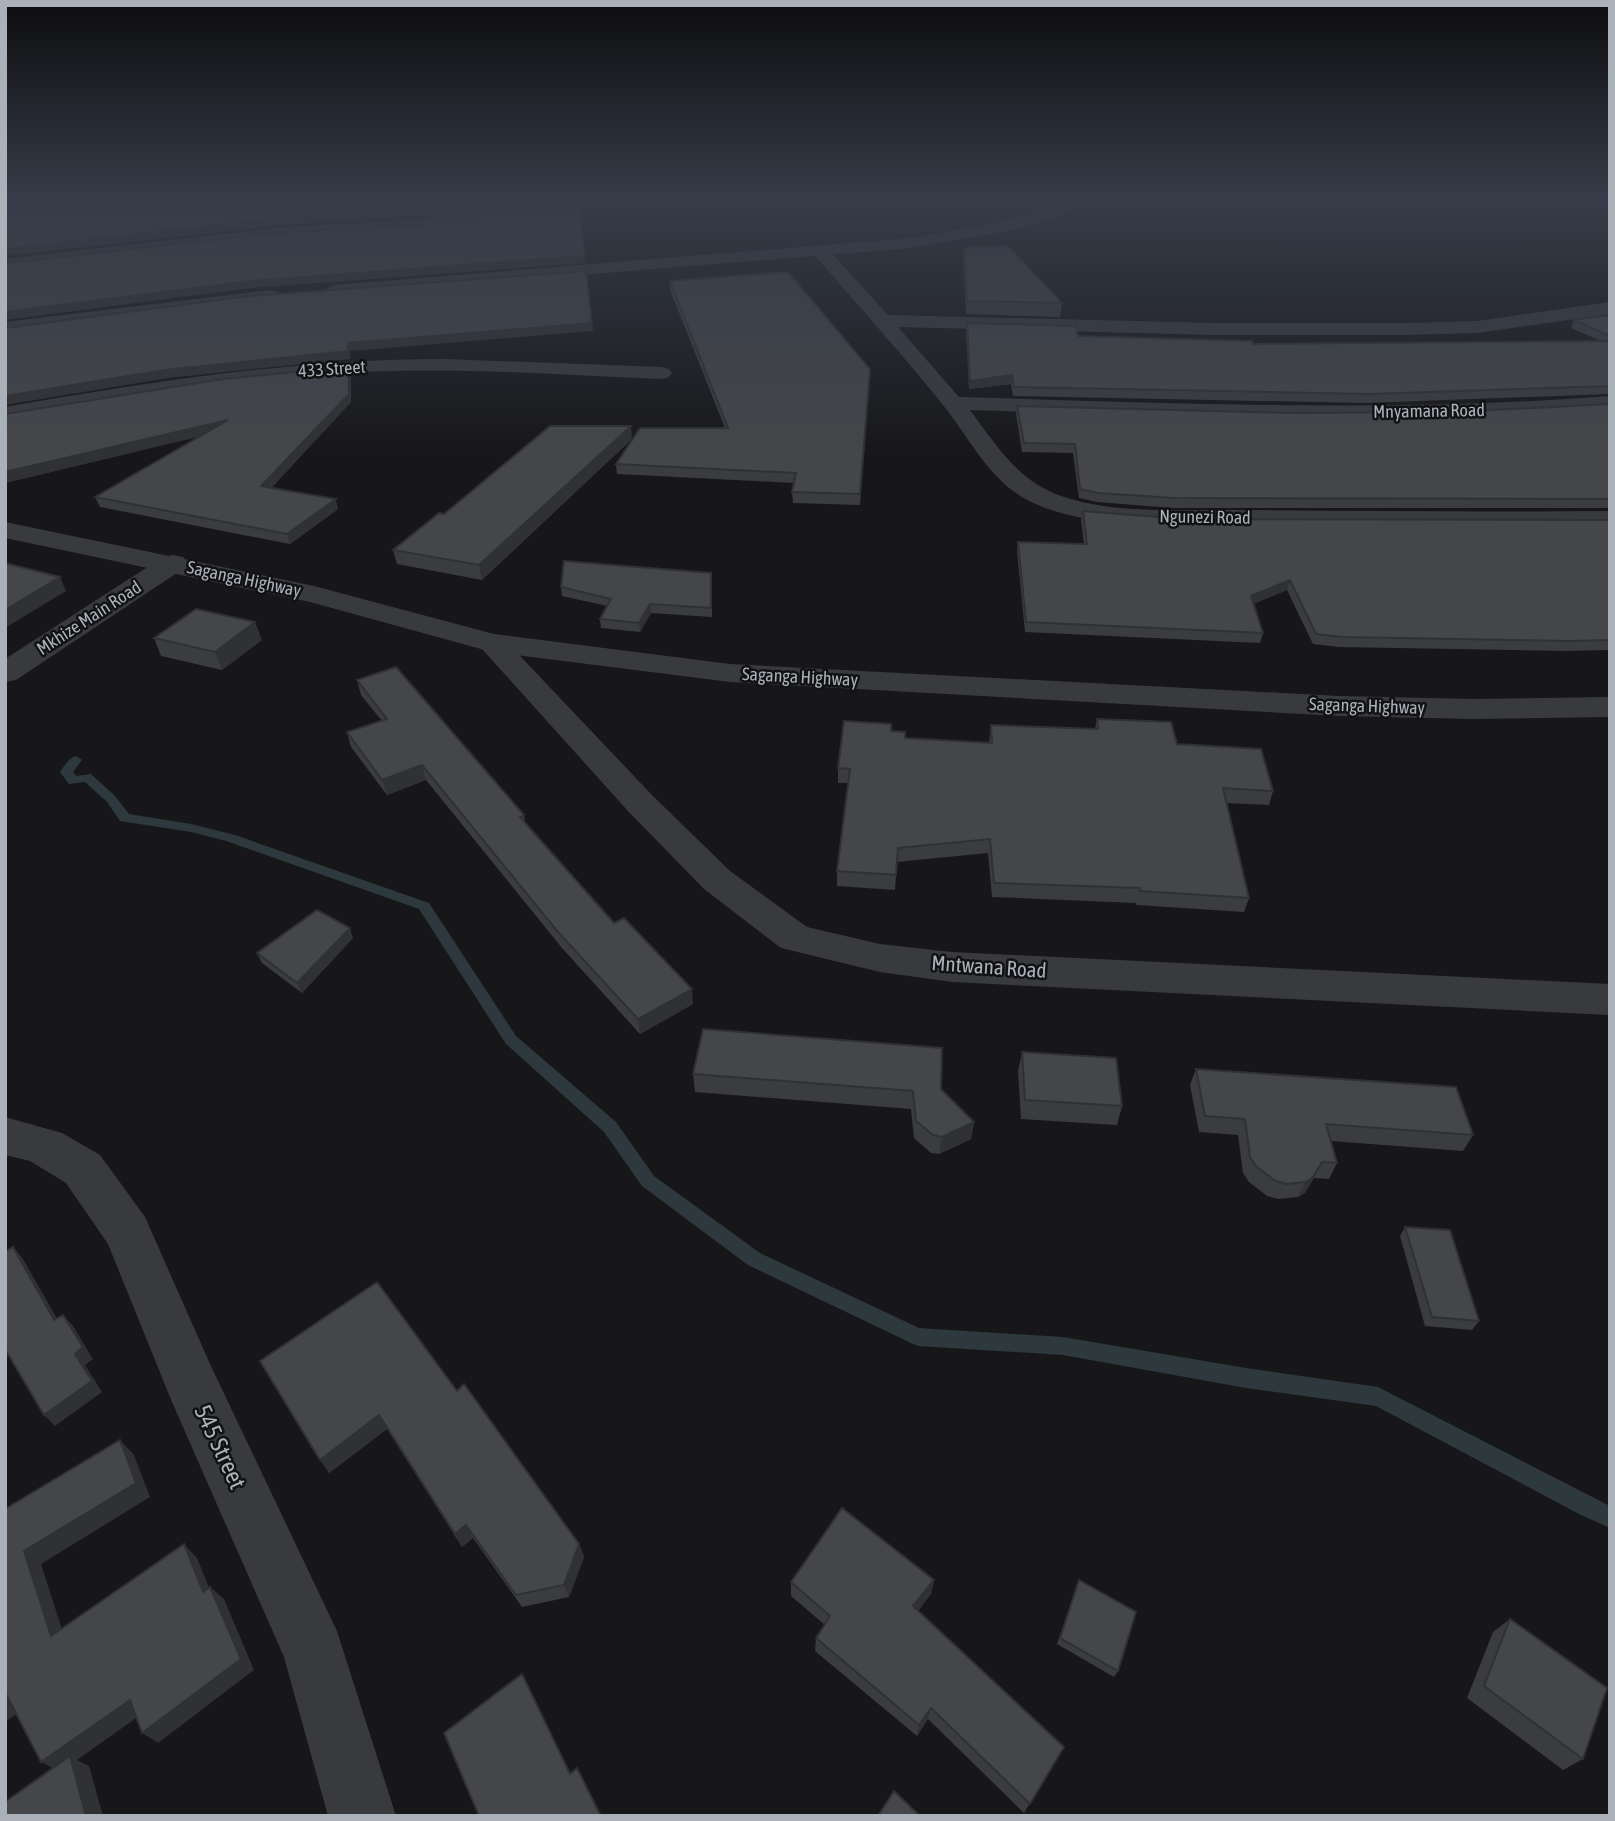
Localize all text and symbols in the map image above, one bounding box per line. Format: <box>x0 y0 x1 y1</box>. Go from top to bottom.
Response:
street label: 433 Street <box>298 356 366 381</box>
street label: Mnyamana Road <box>1373 399 1485 422</box>
street label: Ngunezi Road <box>1159 505 1251 528</box>
street label: Saganga Highway <box>185 556 303 601</box>
street label: Mkhize Main Road <box>33 576 145 659</box>
street label: Saganga Highway <box>742 663 859 690</box>
street label: Saganga Highway <box>1309 693 1425 718</box>
street label: Mntwana Road <box>931 950 1047 982</box>
street label: 545 Street <box>189 1400 252 1493</box>

